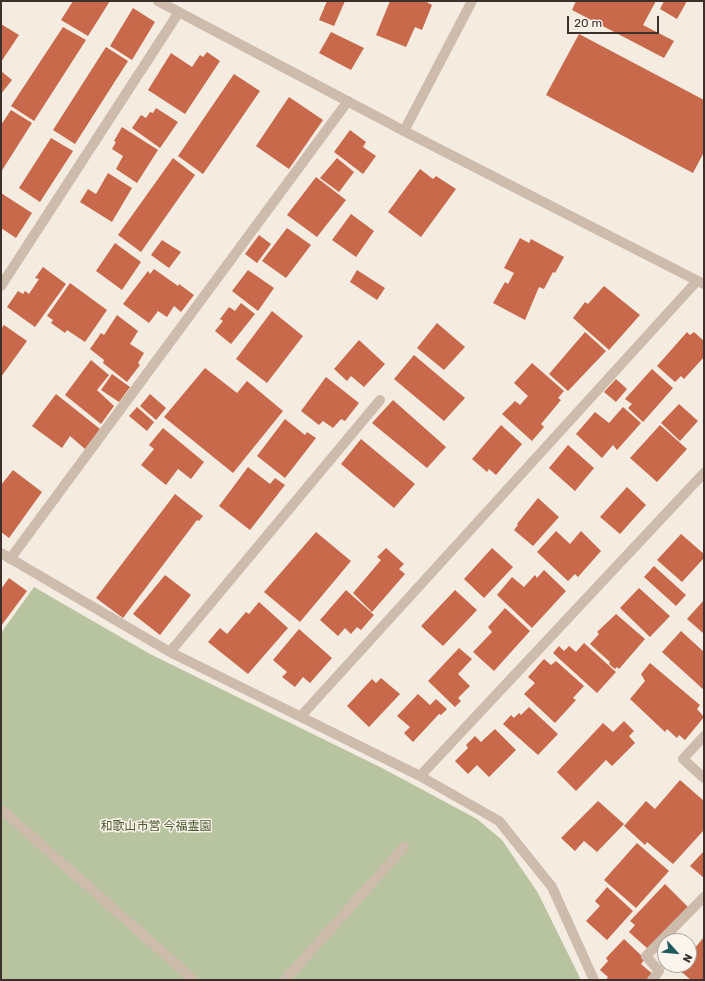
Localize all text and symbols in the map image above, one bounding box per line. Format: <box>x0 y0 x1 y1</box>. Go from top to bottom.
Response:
scale bar <box>569 8 661 34</box>
text: 20 m <box>574 16 602 30</box>
park label: 和歌山市営 今福霊園 <box>101 820 211 834</box>
north arrow <box>657 933 697 973</box>
text: N <box>680 952 695 965</box>

